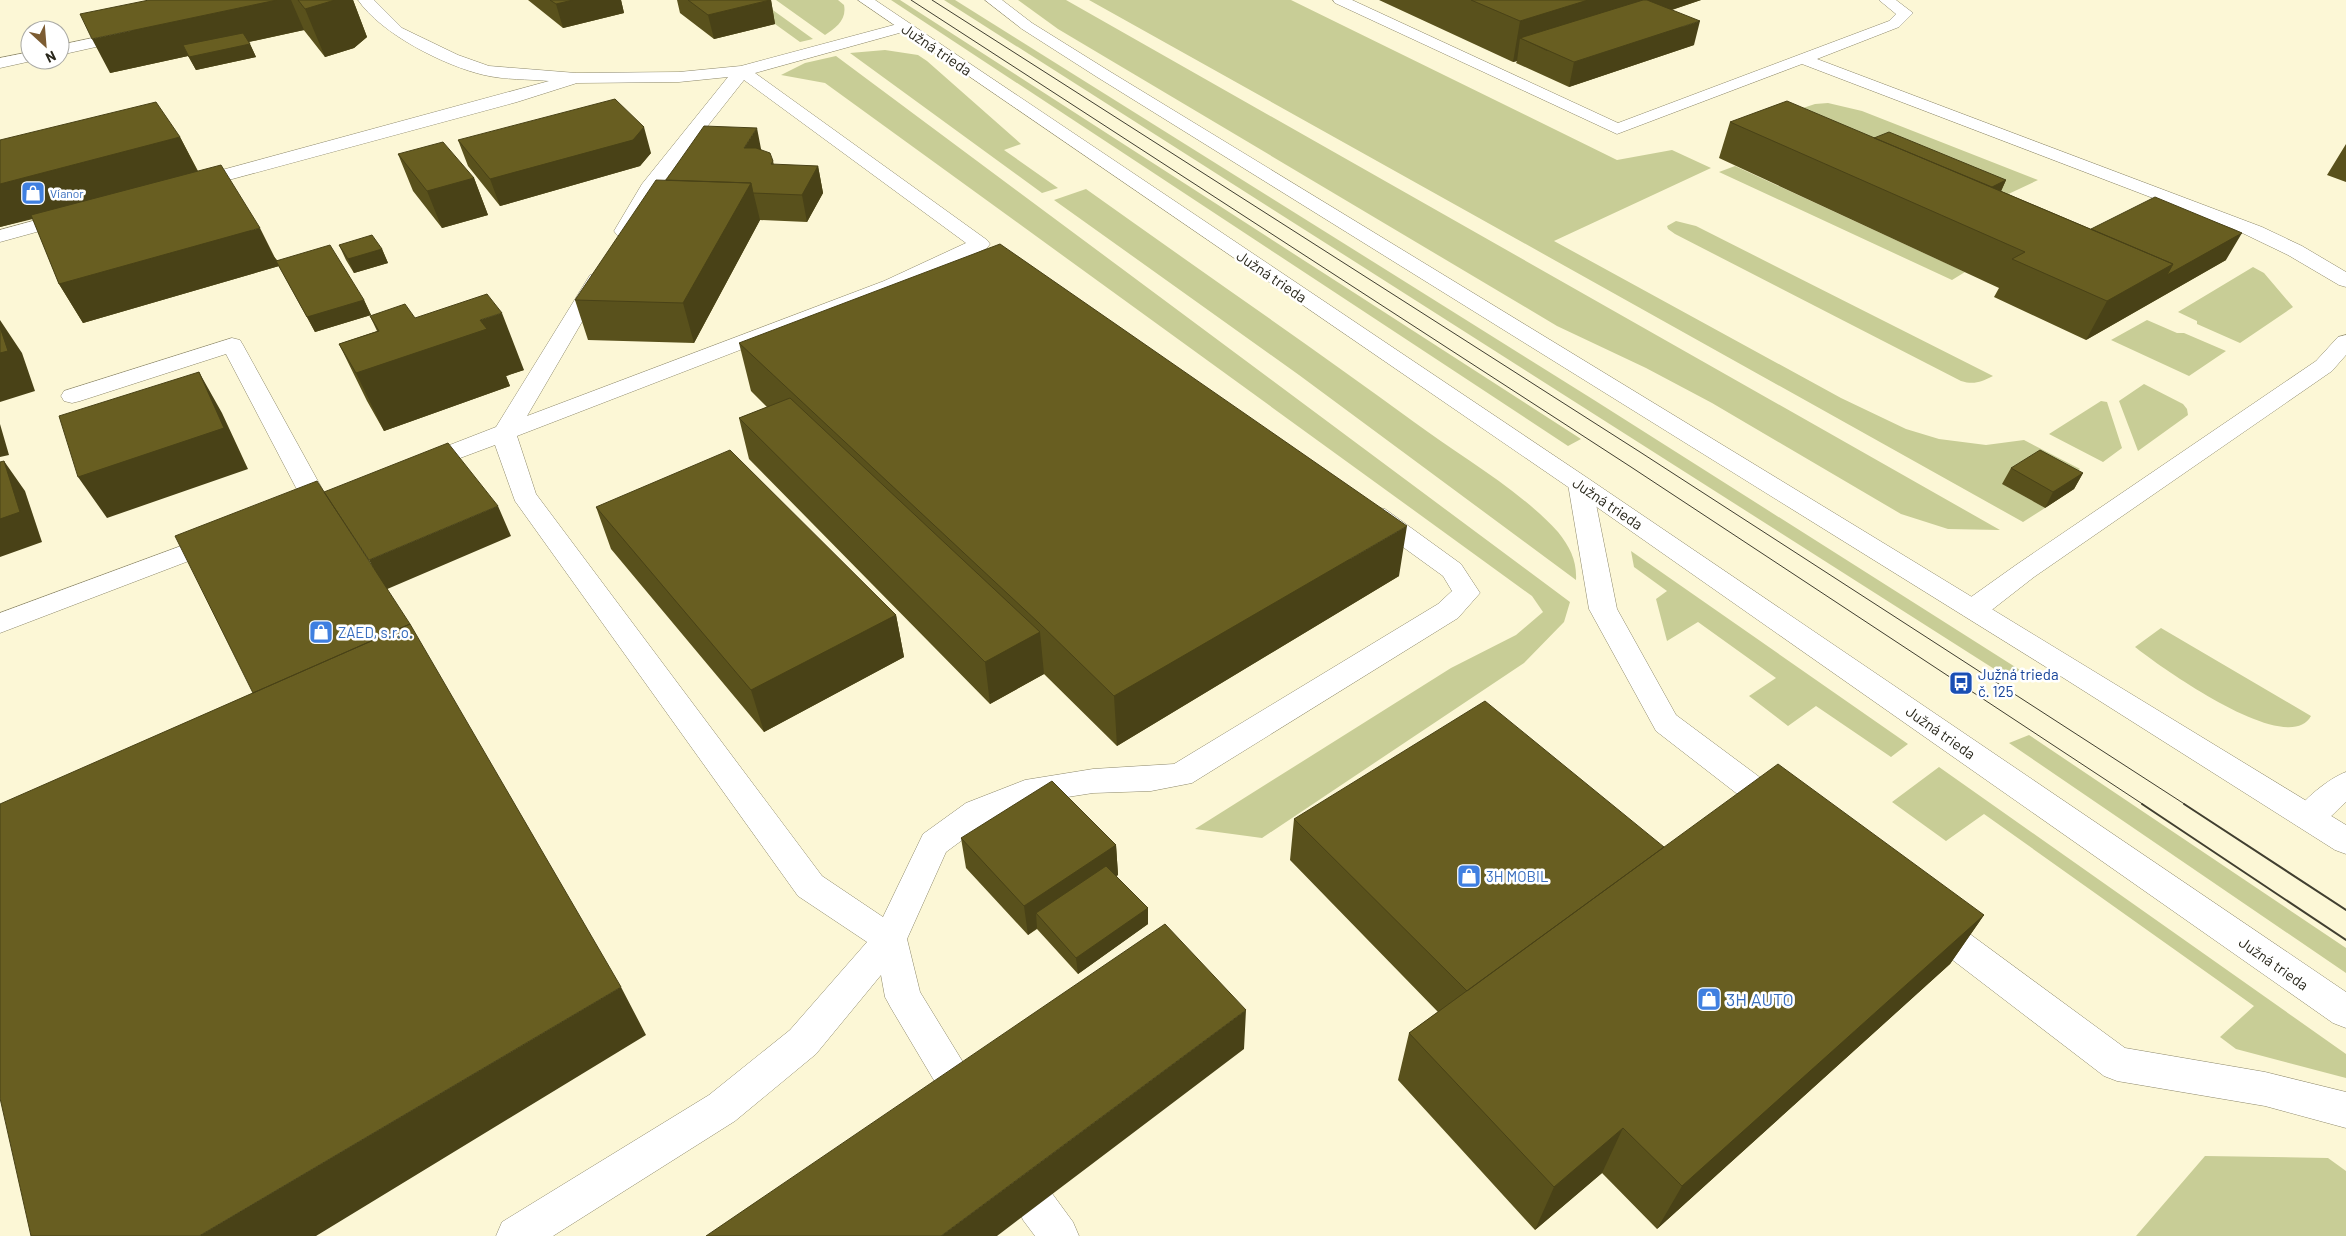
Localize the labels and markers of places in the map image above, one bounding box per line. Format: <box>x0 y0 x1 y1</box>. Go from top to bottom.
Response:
shop icon: Vianor <box>20 180 46 206</box>
place label: Vianor <box>50 186 84 200</box>
shop icon: ZAED, s.r.o. <box>308 619 334 645</box>
place label: ZAED, s.r.o. <box>338 623 413 641</box>
place label: Južná trieda č. 125 <box>1978 665 2059 700</box>
bus stop icon: Južná trieda č. 125 <box>1948 670 1974 696</box>
shop icon: 3H MOBIL <box>1456 863 1482 889</box>
place label: 3H MOBIL <box>1486 867 1548 885</box>
shop icon: 3H AUTO <box>1696 986 1722 1012</box>
place label: 3H AUTO <box>1726 988 1794 1010</box>

